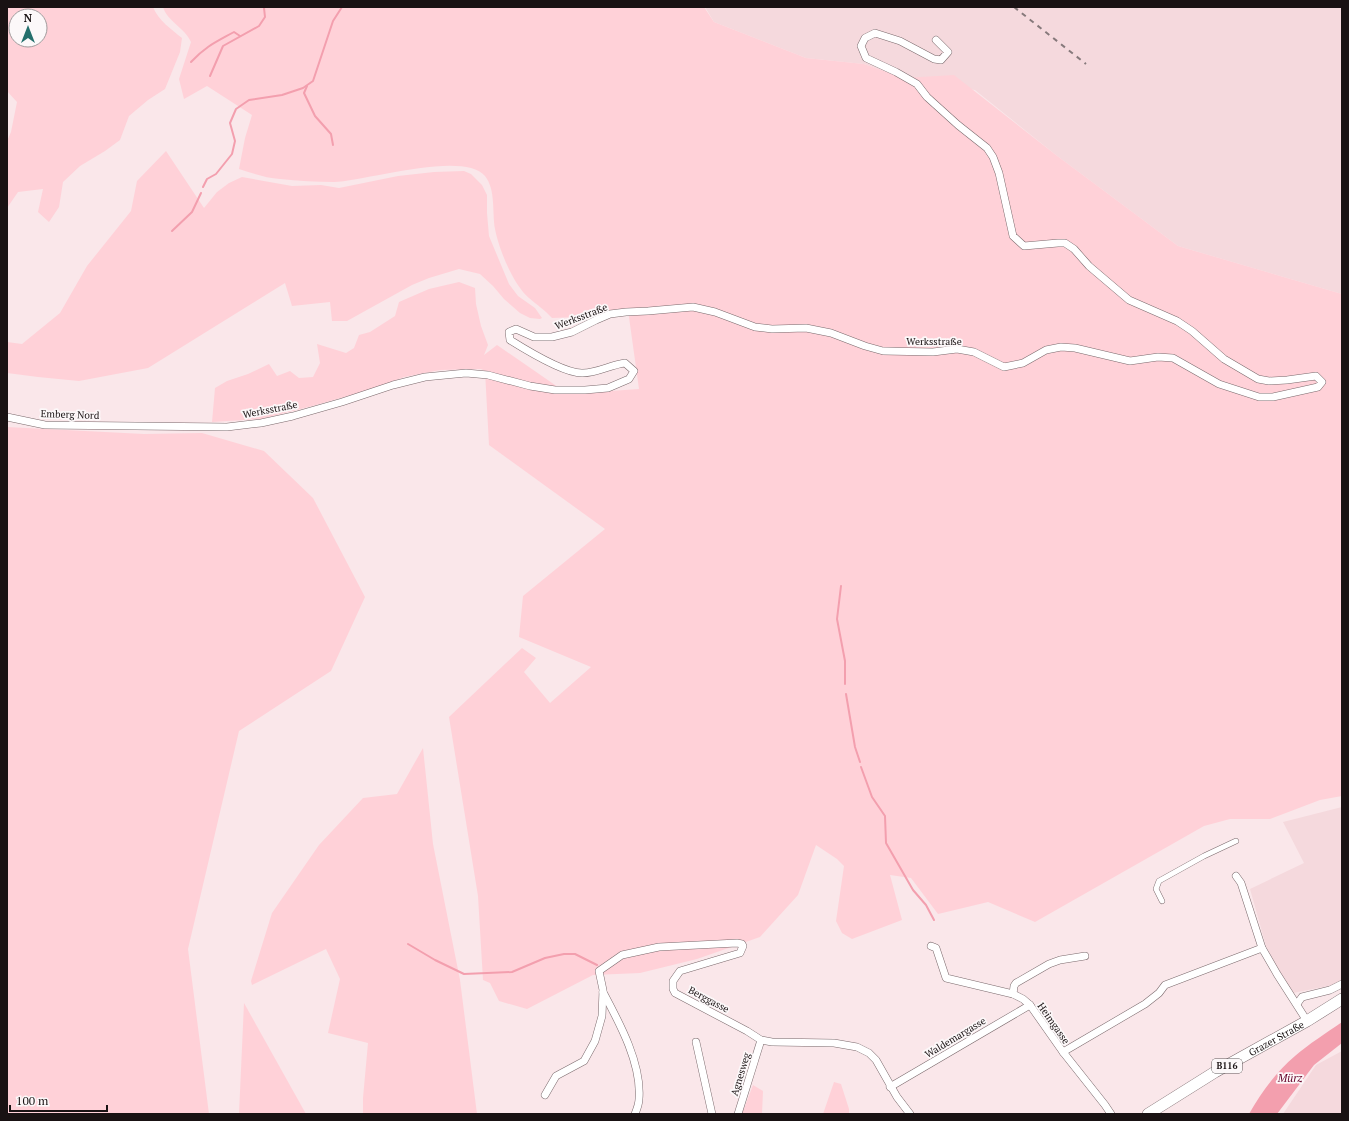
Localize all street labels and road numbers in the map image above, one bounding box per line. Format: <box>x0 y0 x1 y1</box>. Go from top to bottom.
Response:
street label: Werksstraße <box>553 300 609 332</box>
street label: Werksstraße <box>906 335 962 348</box>
street label: Werksstraße <box>242 398 299 421</box>
street label: Emberg Nord <box>40 407 100 422</box>
street label: Berggasse <box>686 983 731 1016</box>
street label: Heimgasse <box>1035 1000 1073 1047</box>
street label: Waldemargasse <box>922 1014 988 1061</box>
street label: Grazer Straße <box>1246 1018 1306 1059</box>
street label: Agnesweg <box>728 1050 753 1097</box>
road number: B116 <box>1212 1059 1242 1073</box>

